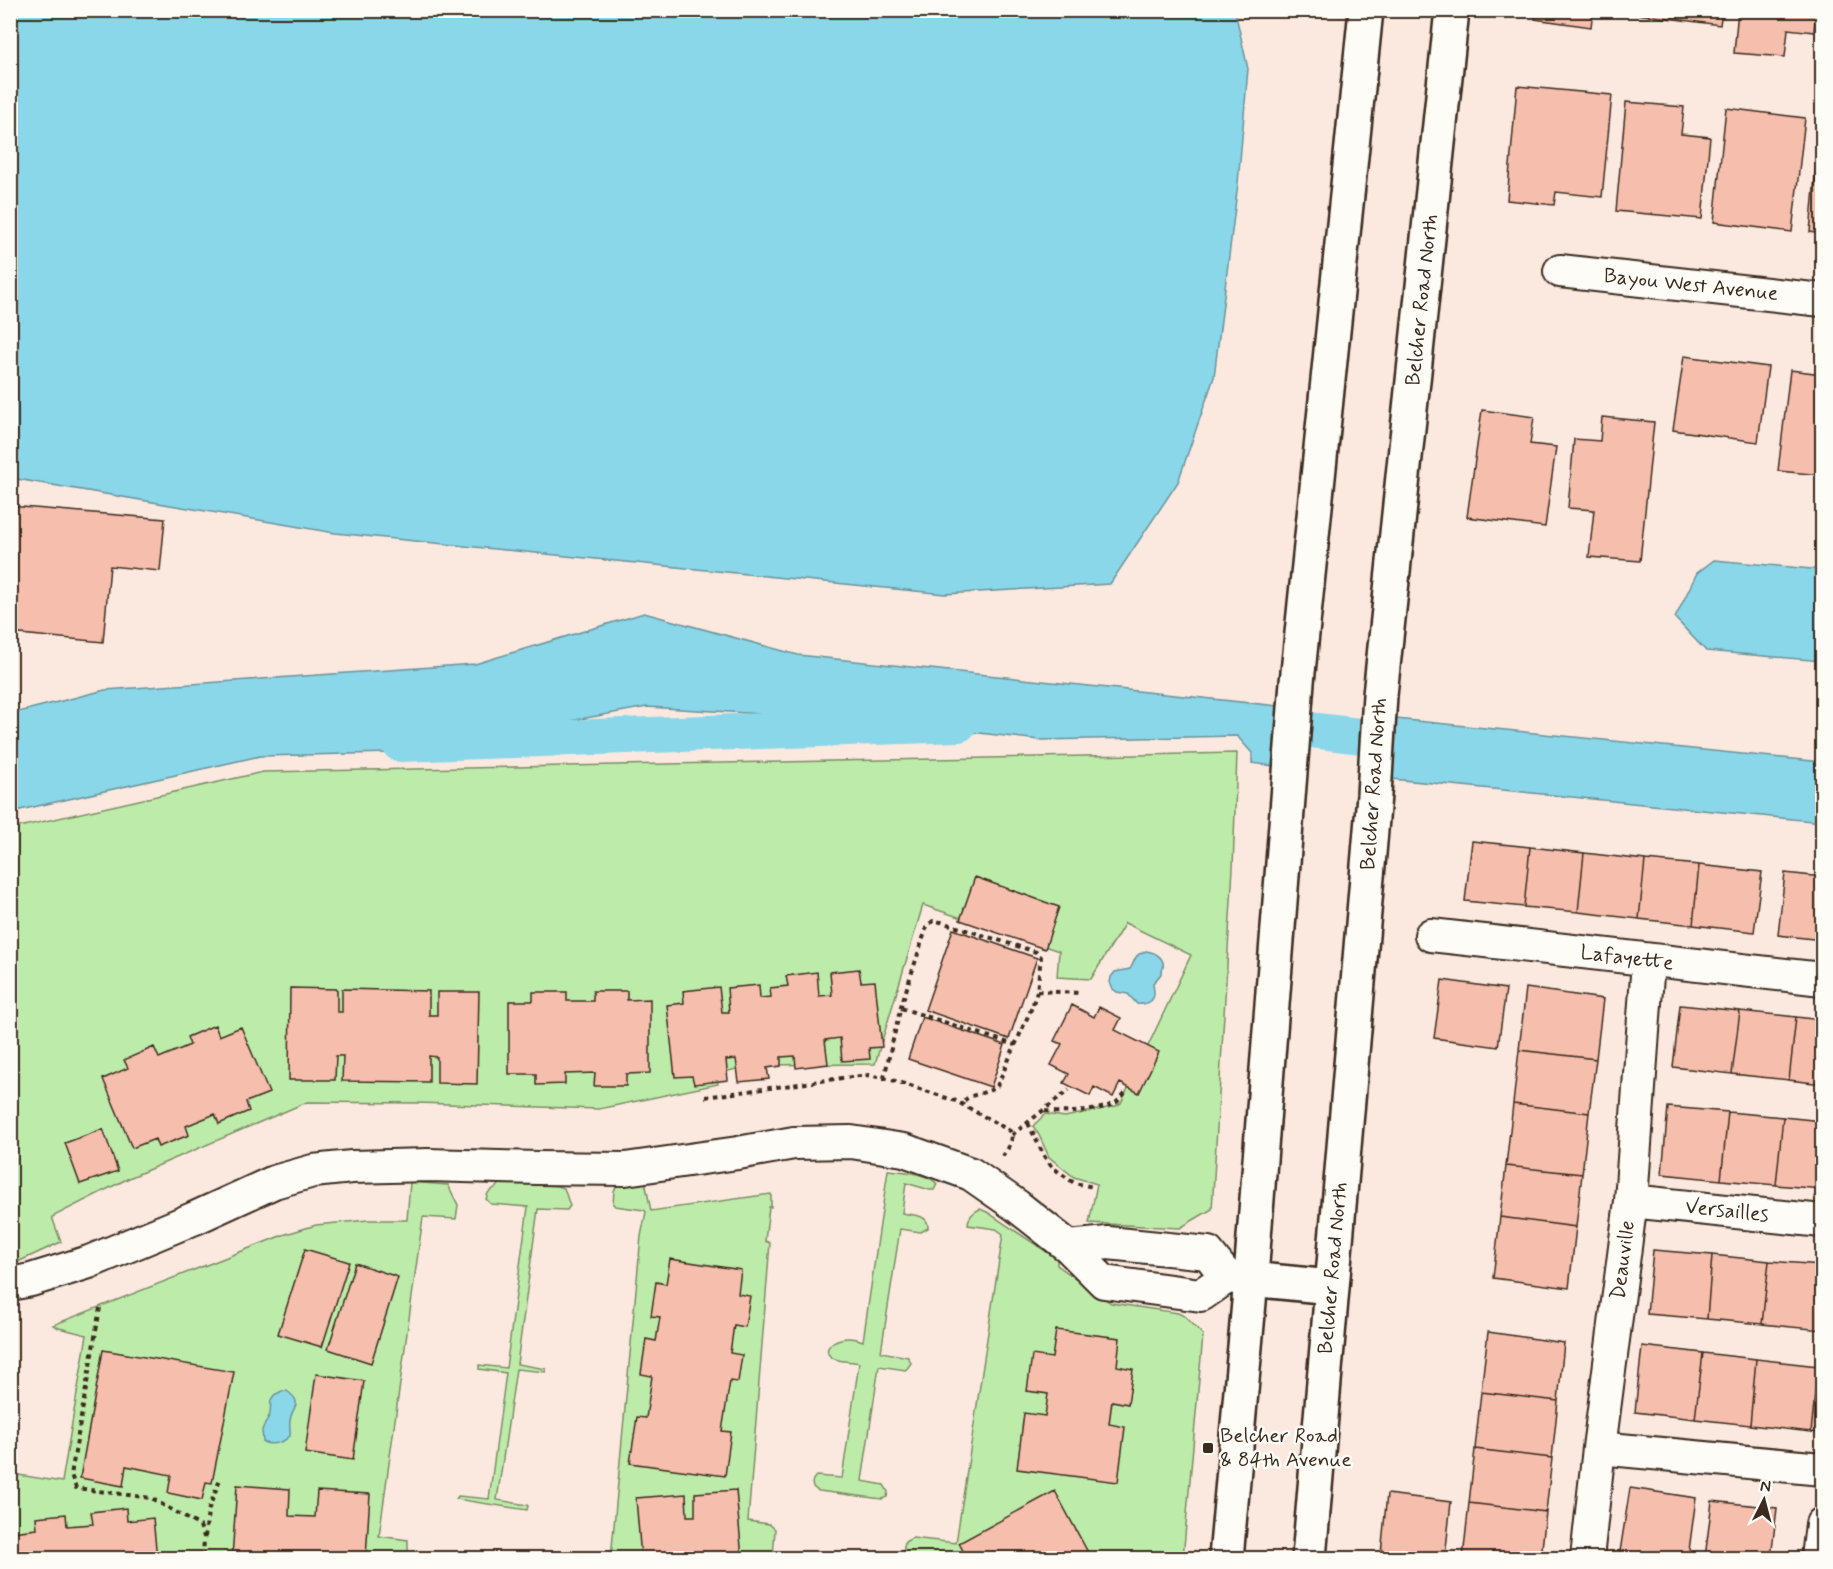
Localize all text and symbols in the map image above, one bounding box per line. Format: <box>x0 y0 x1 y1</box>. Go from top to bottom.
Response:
street label: Belcher Road North <box>1399 213 1445 387</box>
street label: Bayou West Avenue <box>1602 262 1780 308</box>
street label: Belcher Road North <box>1354 697 1394 871</box>
street label: Lafayette <box>1579 938 1675 978</box>
street label: Belcher Road North <box>1312 1181 1354 1355</box>
street label: Versailles <box>1684 1193 1770 1229</box>
street label: Deauville <box>1604 1219 1642 1301</box>
place label: Belcher Road & 84th Avenue <box>1220 1422 1351 1474</box>
marker: Belcher Road & 84th Avenue <box>1201 1441 1215 1455</box>
north arrow <box>1734 1470 1794 1530</box>
text: N <box>1759 1476 1772 1498</box>

